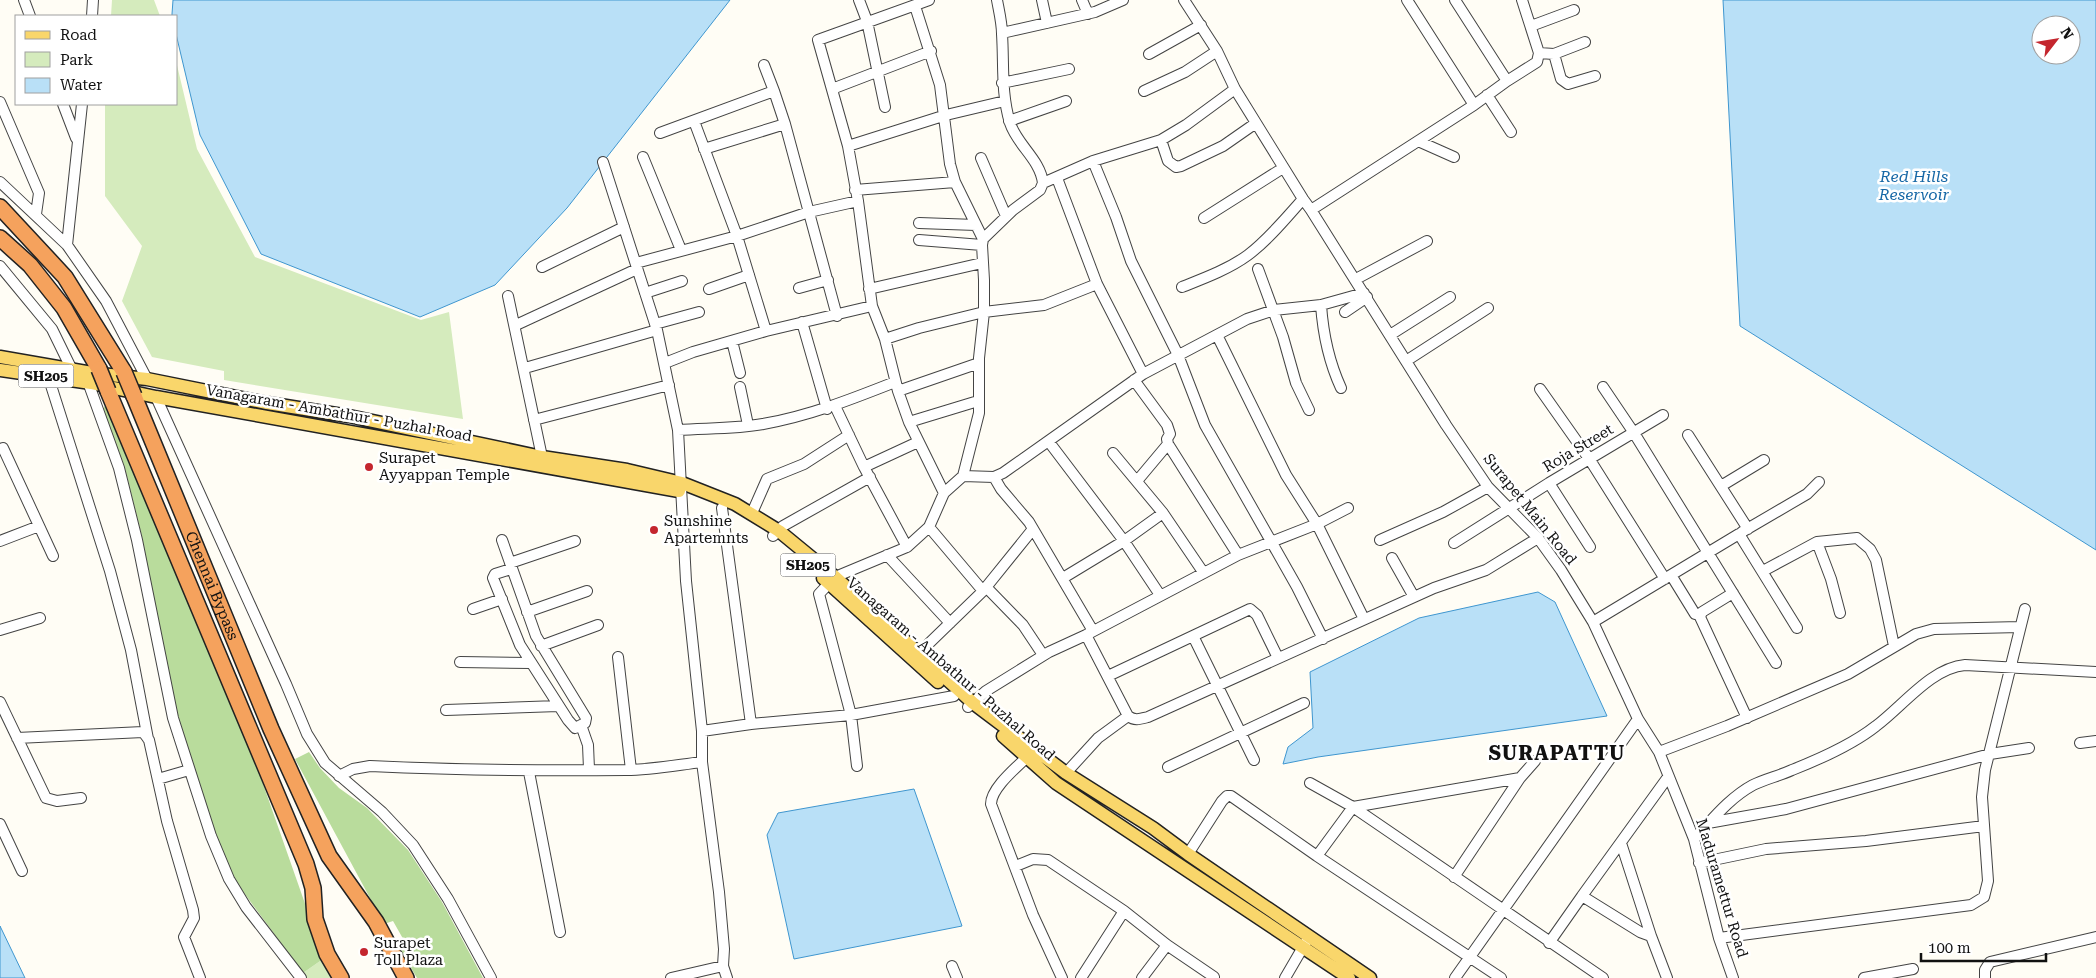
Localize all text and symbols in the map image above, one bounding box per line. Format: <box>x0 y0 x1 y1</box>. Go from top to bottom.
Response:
legend <box>15 15 178 105</box>
north arrow <box>2031 15 2081 65</box>
text: N <box>2058 25 2077 42</box>
text: Road <box>60 26 97 44</box>
text: Park <box>60 51 94 69</box>
text: Water <box>60 76 102 94</box>
water label: Red Hills Reservoir <box>1878 167 1950 204</box>
road number: SH205 <box>18 364 74 388</box>
street label: Vanagaram - Ambathur - Puzhal Road <box>205 381 474 445</box>
street label: Roja Street <box>1540 420 1617 476</box>
place label: Surapet Ayyappan Temple <box>379 449 510 484</box>
street label: Surapet Main Road <box>1480 450 1581 568</box>
marker: Surapet Ayyappan Temple <box>363 461 375 473</box>
place label: Sunshine Apartemnts <box>664 512 748 547</box>
marker: Sunshine Apartemnts <box>648 524 660 536</box>
street label: Chennai Bypass <box>182 529 242 643</box>
road number: SH205 <box>780 554 836 576</box>
street label: Vanagaram - Ambathur - Puzhal Road <box>843 574 1059 764</box>
district label: SURAPATTU <box>1489 741 1625 765</box>
street label: Maduramettur Road <box>1692 816 1752 960</box>
scale bar <box>1921 930 2046 962</box>
place label: Surapet Toll Plaza <box>374 934 443 969</box>
text: 100 m <box>1928 939 1971 957</box>
marker: Surapet Toll Plaza <box>358 946 370 958</box>

